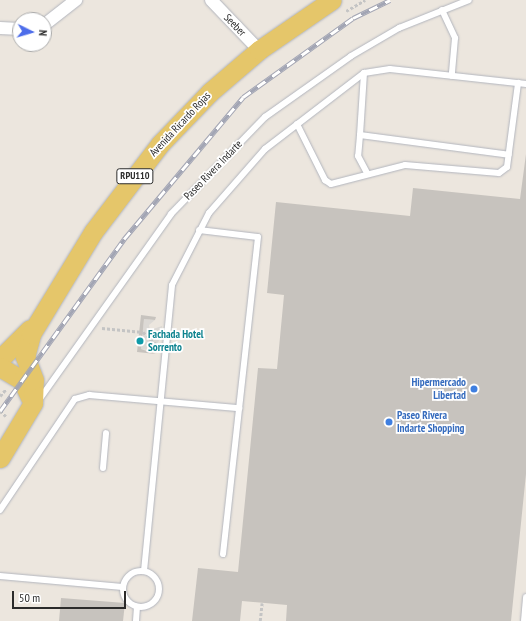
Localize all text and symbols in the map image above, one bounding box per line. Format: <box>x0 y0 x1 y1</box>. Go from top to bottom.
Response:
street label: Seeber <box>221 11 249 39</box>
north arrow <box>12 12 52 52</box>
text: N <box>36 29 50 37</box>
street label: Avenida Ricardo Rojas <box>147 89 213 159</box>
street label: Paseo Rivera Indarte <box>181 137 245 203</box>
road number: RPU110 <box>116 168 154 184</box>
place label: Fachada Hotel Sorrento <box>148 328 204 354</box>
marker: Fachada Hotel Sorrento <box>135 336 145 346</box>
place label: Hipermercado Libertad <box>411 376 466 402</box>
marker: Hipermercado Libertad <box>469 384 479 394</box>
place label: Paseo Rivera Indarte Shopping <box>397 409 464 435</box>
marker: Paseo Rivera Indarte Shopping <box>384 417 394 427</box>
scale bar <box>14 583 128 609</box>
text: 50 m <box>19 590 40 605</box>

